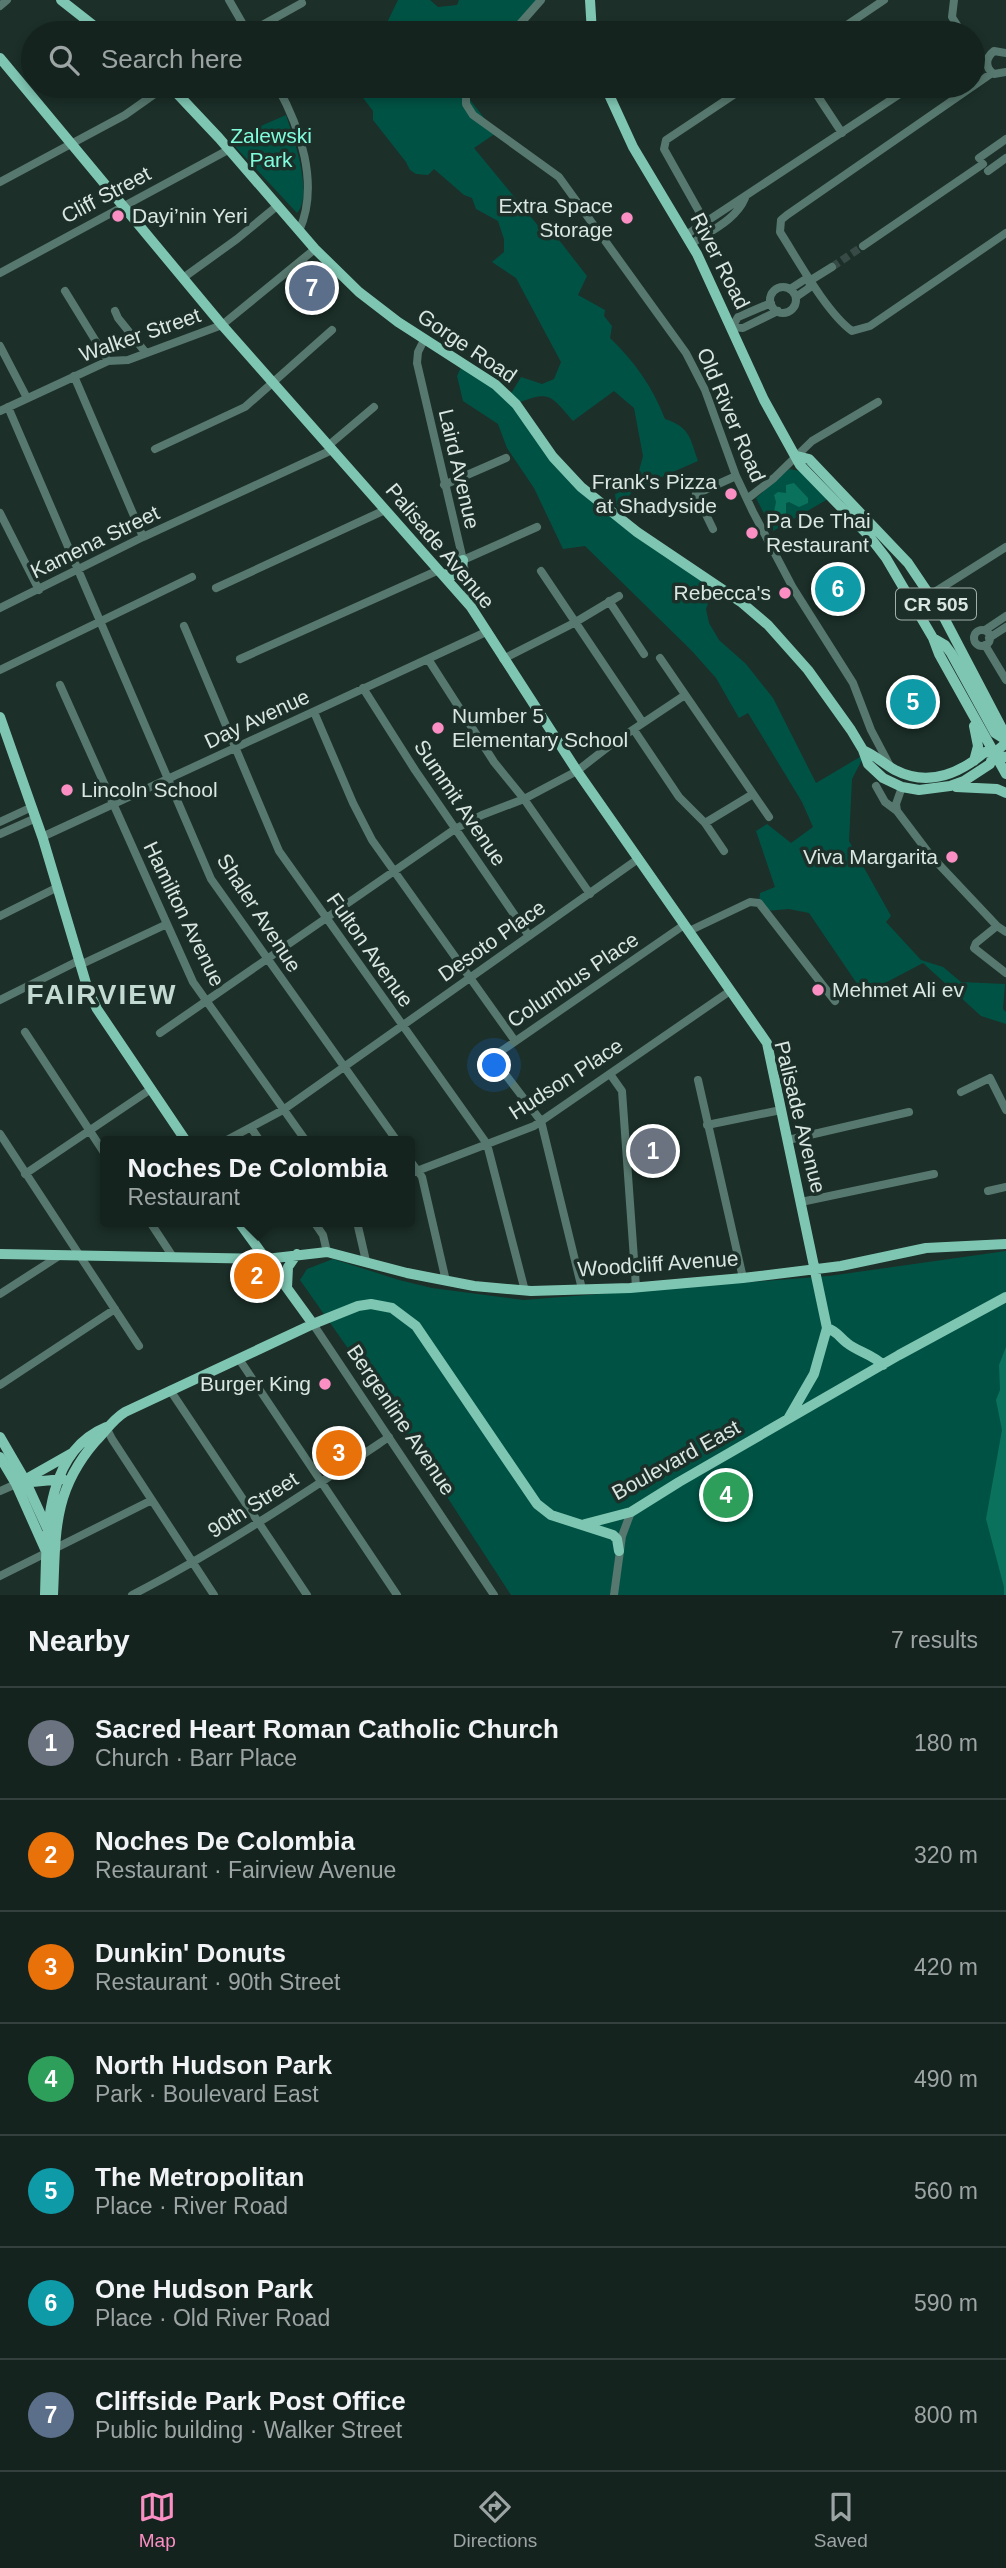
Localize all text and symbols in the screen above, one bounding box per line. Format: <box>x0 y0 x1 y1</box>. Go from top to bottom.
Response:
search box <box>21 21 985 98</box>
icon: search <box>45 41 83 79</box>
text: Search here <box>101 44 243 74</box>
park label: Zalewski Park <box>230 124 312 171</box>
street label: Cliff Street <box>57 161 154 228</box>
place label: Extra Space Storage <box>499 194 613 241</box>
place label: Dayi’nin Yeri <box>132 204 248 227</box>
marker: Dayi’nin Yeri <box>110 208 126 224</box>
street label: River Road <box>686 209 755 313</box>
marker: Extra Space Storage <box>619 210 635 226</box>
pin: 7 <box>289 262 335 314</box>
street label: Walker Street <box>76 303 204 366</box>
street label: Gorge Road <box>413 304 521 387</box>
street label: Old River Road <box>693 344 770 485</box>
street label: Laird Avenue <box>435 407 484 531</box>
place label: Frank's Pizza at Shadyside <box>592 470 717 517</box>
street label: Palisade Avenue <box>381 479 499 613</box>
marker: Frank's Pizza at Shadyside <box>723 486 739 502</box>
street label: Kamena Street <box>27 500 163 583</box>
place label: Pa De Thai Restaurant <box>766 509 871 556</box>
marker: Pa De Thai Restaurant <box>744 525 760 541</box>
pin: 6 <box>815 563 861 615</box>
place label: Rebecca's <box>674 581 771 604</box>
marker: Rebecca's <box>777 585 793 601</box>
road number: CR 505 <box>896 589 976 620</box>
pin: 5 <box>890 676 936 728</box>
street label: Day Avenue <box>201 684 313 753</box>
place label: Number 5 Elementary School <box>452 704 628 751</box>
marker: Number 5 Elementary School <box>430 720 446 736</box>
street label: Summit Avenue <box>410 735 511 870</box>
place label: Lincoln School <box>81 778 218 801</box>
marker: Lincoln School <box>59 782 75 798</box>
street label: Hamilton Avenue <box>139 838 230 990</box>
place label: Viva Margarita <box>803 845 938 868</box>
street label: Shaler Avenue <box>213 849 306 976</box>
marker: Viva Margarita <box>944 849 960 865</box>
street label: Fulton Avenue <box>323 888 418 1011</box>
street label: Desoto Place <box>434 895 549 986</box>
street label: Columbus Place <box>503 927 643 1032</box>
place label: Mehmet Ali ev <box>832 978 964 1001</box>
district label: FAIRVIEW <box>27 979 177 1010</box>
marker: Mehmet Ali ev <box>810 982 826 998</box>
street label: Hudson Place <box>505 1033 627 1124</box>
street label: Palisade Avenue <box>770 1038 831 1195</box>
your location <box>477 1048 511 1082</box>
pin: 1 <box>630 1125 676 1177</box>
popup <box>100 1136 415 1227</box>
text: Noches De Colombia <box>127 1153 388 1183</box>
text: Restaurant <box>127 1184 240 1210</box>
street label: Woodcliff Avenue <box>577 1246 739 1281</box>
pin: 2 <box>234 1250 280 1302</box>
street label: Bergenline Avenue <box>343 1340 460 1499</box>
place label: Burger King <box>200 1372 311 1395</box>
marker: Burger King <box>317 1376 333 1392</box>
street label: Boulevard East <box>608 1415 744 1504</box>
pin: 3 <box>316 1427 362 1479</box>
street label: 90th Street <box>203 1467 302 1542</box>
pin: 4 <box>703 1469 749 1521</box>
text: Nearby <box>28 1624 130 1657</box>
text: 7 results <box>891 1627 978 1653</box>
text: Sacred Heart Roman Catholic Church <box>95 1714 559 1744</box>
text: 1 <box>45 1730 57 1756</box>
text: 180 m <box>914 1730 978 1756</box>
text: Church · Barr Place <box>95 1745 297 1771</box>
text: Noches De Colombia <box>95 1826 355 1856</box>
text: 2 <box>45 1842 57 1868</box>
text: 320 m <box>914 1842 978 1868</box>
text: Restaurant · Fairview Avenue <box>95 1857 396 1883</box>
text: Dunkin' Donuts <box>95 1938 286 1968</box>
text: 3 <box>45 1954 57 1980</box>
text: 420 m <box>914 1954 978 1980</box>
text: Restaurant · 90th Street <box>95 1969 340 1995</box>
text: North Hudson Park <box>95 2050 332 2080</box>
text: 4 <box>45 2066 57 2092</box>
text: 490 m <box>914 2066 978 2092</box>
text: Park · Boulevard East <box>95 2081 319 2107</box>
text: The Metropolitan <box>95 2162 304 2192</box>
text: 5 <box>45 2178 57 2204</box>
text: 560 m <box>914 2178 978 2204</box>
text: Place · River Road <box>95 2193 288 2219</box>
text: One Hudson Park <box>95 2274 313 2304</box>
text: 6 <box>45 2290 57 2316</box>
text: 590 m <box>914 2290 978 2316</box>
text: Place · Old River Road <box>95 2305 330 2331</box>
text: Cliffside Park Post Office <box>95 2386 406 2416</box>
text: 7 <box>45 2402 57 2428</box>
text: 800 m <box>914 2402 978 2428</box>
text: Public building · Walker Street <box>95 2417 402 2443</box>
tab: Map <box>138 2488 176 2552</box>
tab: Directions <box>453 2488 537 2552</box>
tab: Saved <box>814 2488 868 2552</box>

